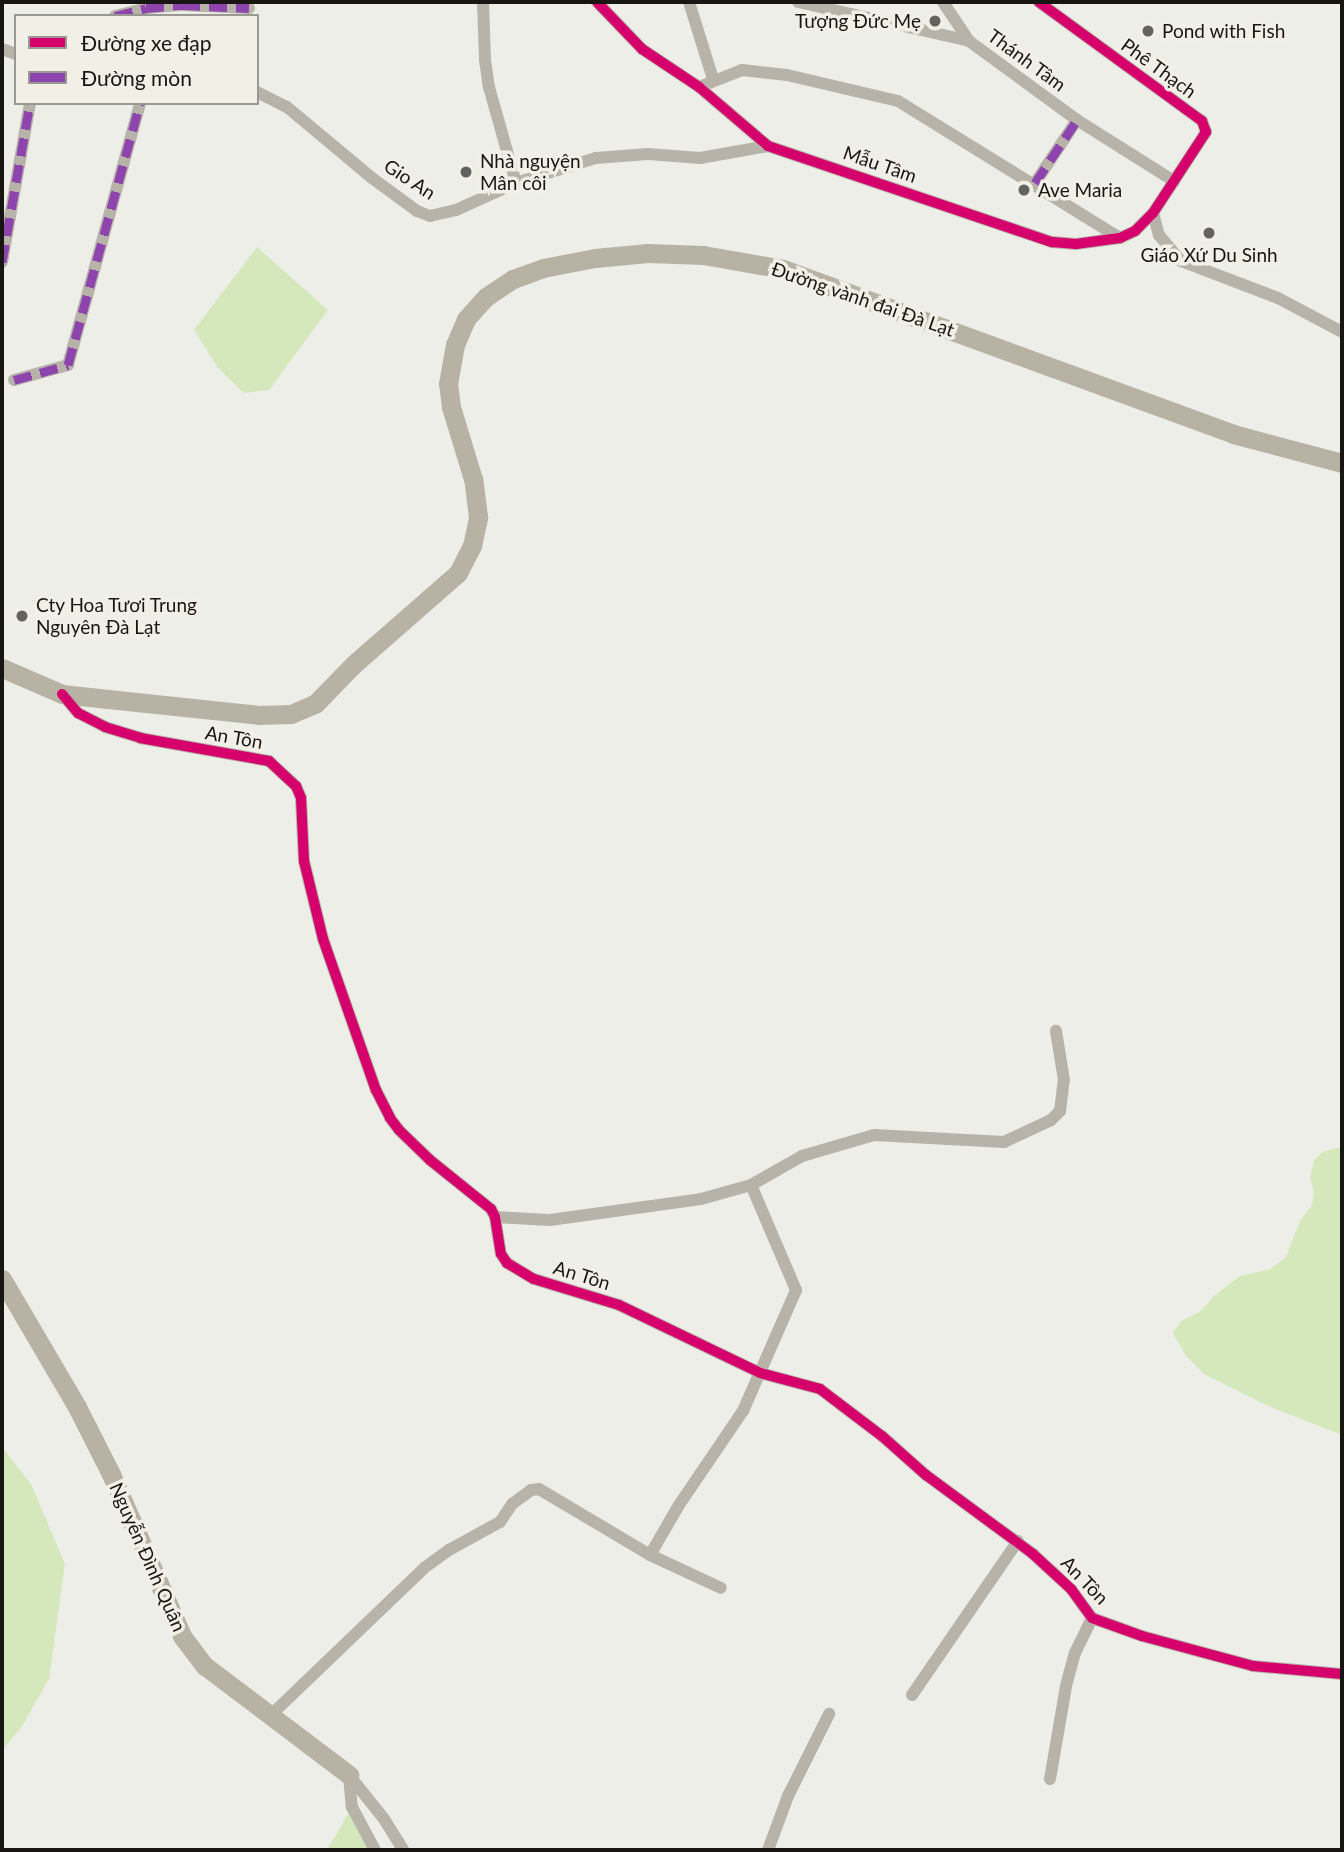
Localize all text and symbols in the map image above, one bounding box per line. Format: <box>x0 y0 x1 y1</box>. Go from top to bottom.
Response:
place label: Tượng Đức Mẹ <box>795 10 921 32</box>
marker: Tượng Đức Mẹ <box>927 13 943 29</box>
legend <box>14 14 259 105</box>
place label: Pond with Fish <box>1162 20 1286 42</box>
marker: Pond with Fish <box>1140 23 1156 39</box>
street label: Thánh Tâm <box>983 24 1071 96</box>
text: Đường xe đạp <box>81 30 211 55</box>
street label: Phê Thạch <box>1117 33 1201 103</box>
text: Đường mòn <box>81 65 192 90</box>
street label: Mẫu Tâm <box>840 141 920 187</box>
place label: Nhà nguyện Mân côi <box>480 150 581 194</box>
street label: Gio An <box>380 154 440 204</box>
marker: Nhà nguyện Mân côi <box>458 164 474 180</box>
place label: Ave Maria <box>1038 179 1122 201</box>
marker: Ave Maria <box>1016 182 1032 198</box>
marker: Giáo Xứ Du Sinh <box>1201 225 1217 241</box>
place label: Giáo Xứ Du Sinh <box>1140 244 1278 266</box>
street label: Đường vành đai Đà Lạt <box>768 257 958 341</box>
place label: Cty Hoa Tươi Trung Nguyên Đà Lạt <box>36 594 199 638</box>
marker: Cty Hoa Tươi Trung Nguyên Đà Lạt <box>14 608 30 624</box>
street label: An Tôn <box>203 721 265 753</box>
street label: An Tôn <box>551 1256 613 1294</box>
street label: Nguyễn Đình Quân <box>105 1479 191 1635</box>
street label: An Tôn <box>1056 1551 1114 1609</box>

